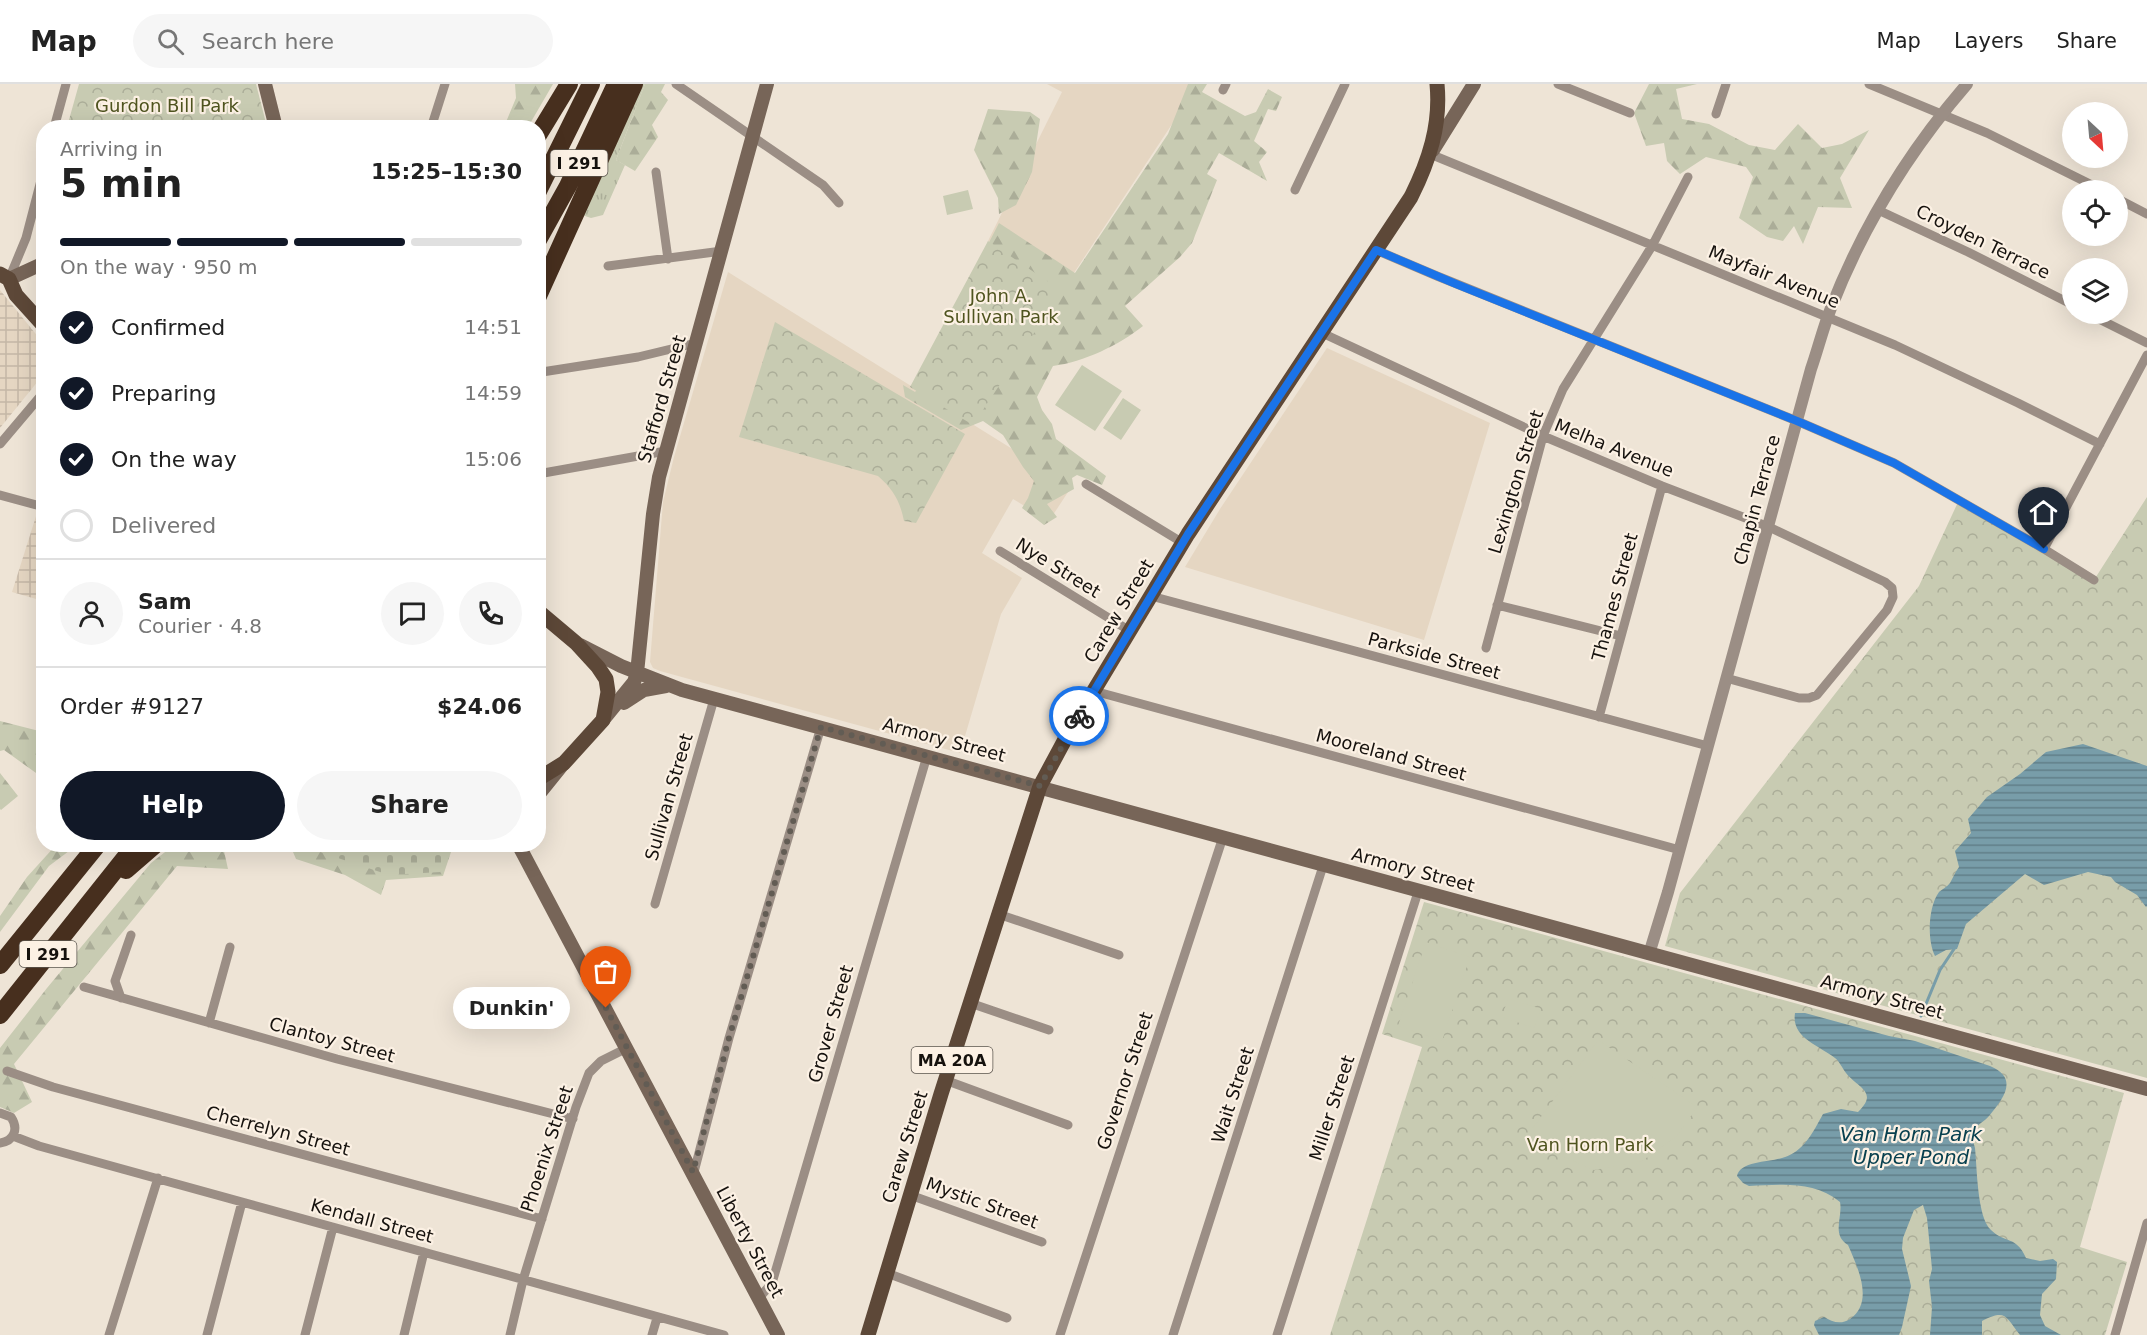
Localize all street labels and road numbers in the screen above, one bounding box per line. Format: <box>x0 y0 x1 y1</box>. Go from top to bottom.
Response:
road number: I 291 <box>550 150 608 176</box>
street label: Croyden Terrace <box>1913 200 2054 283</box>
street label: Mayfair Avenue <box>1706 241 1843 312</box>
street label: Stafford Street <box>633 333 690 465</box>
street label: Lexington Street <box>1484 408 1547 556</box>
street label: Melha Avenue <box>1552 414 1677 481</box>
street label: Chapin Terrace <box>1729 432 1784 567</box>
street label: Thames Street <box>1587 530 1642 664</box>
street label: Nye Street <box>1012 533 1104 602</box>
street label: Carew Street <box>1079 555 1158 666</box>
street label: Parkside Street <box>1366 628 1503 683</box>
street label: Armory Street <box>880 713 1008 766</box>
street label: Mooreland Street <box>1314 724 1469 785</box>
street label: Sullivan Street <box>640 731 697 863</box>
street label: Armory Street <box>1349 843 1477 896</box>
road number: I 291 <box>20 941 76 967</box>
street label: Grover Street <box>804 963 857 1085</box>
street label: Armory Street <box>1818 970 1946 1023</box>
street label: Governor Street <box>1092 1009 1157 1153</box>
street label: Clantoy Street <box>267 1013 397 1066</box>
street label: Wait Street <box>1207 1044 1258 1146</box>
road number: MA 20A <box>912 1047 992 1073</box>
street label: Miller Street <box>1305 1053 1358 1163</box>
street label: Phoenix Street <box>516 1083 577 1215</box>
street label: Carew Street <box>877 1088 932 1206</box>
street label: Cherrelyn Street <box>204 1101 352 1160</box>
street label: Mystic Street <box>923 1172 1041 1233</box>
street label: Liberty Street <box>712 1183 789 1301</box>
street label: Kendall Street <box>308 1194 436 1247</box>

